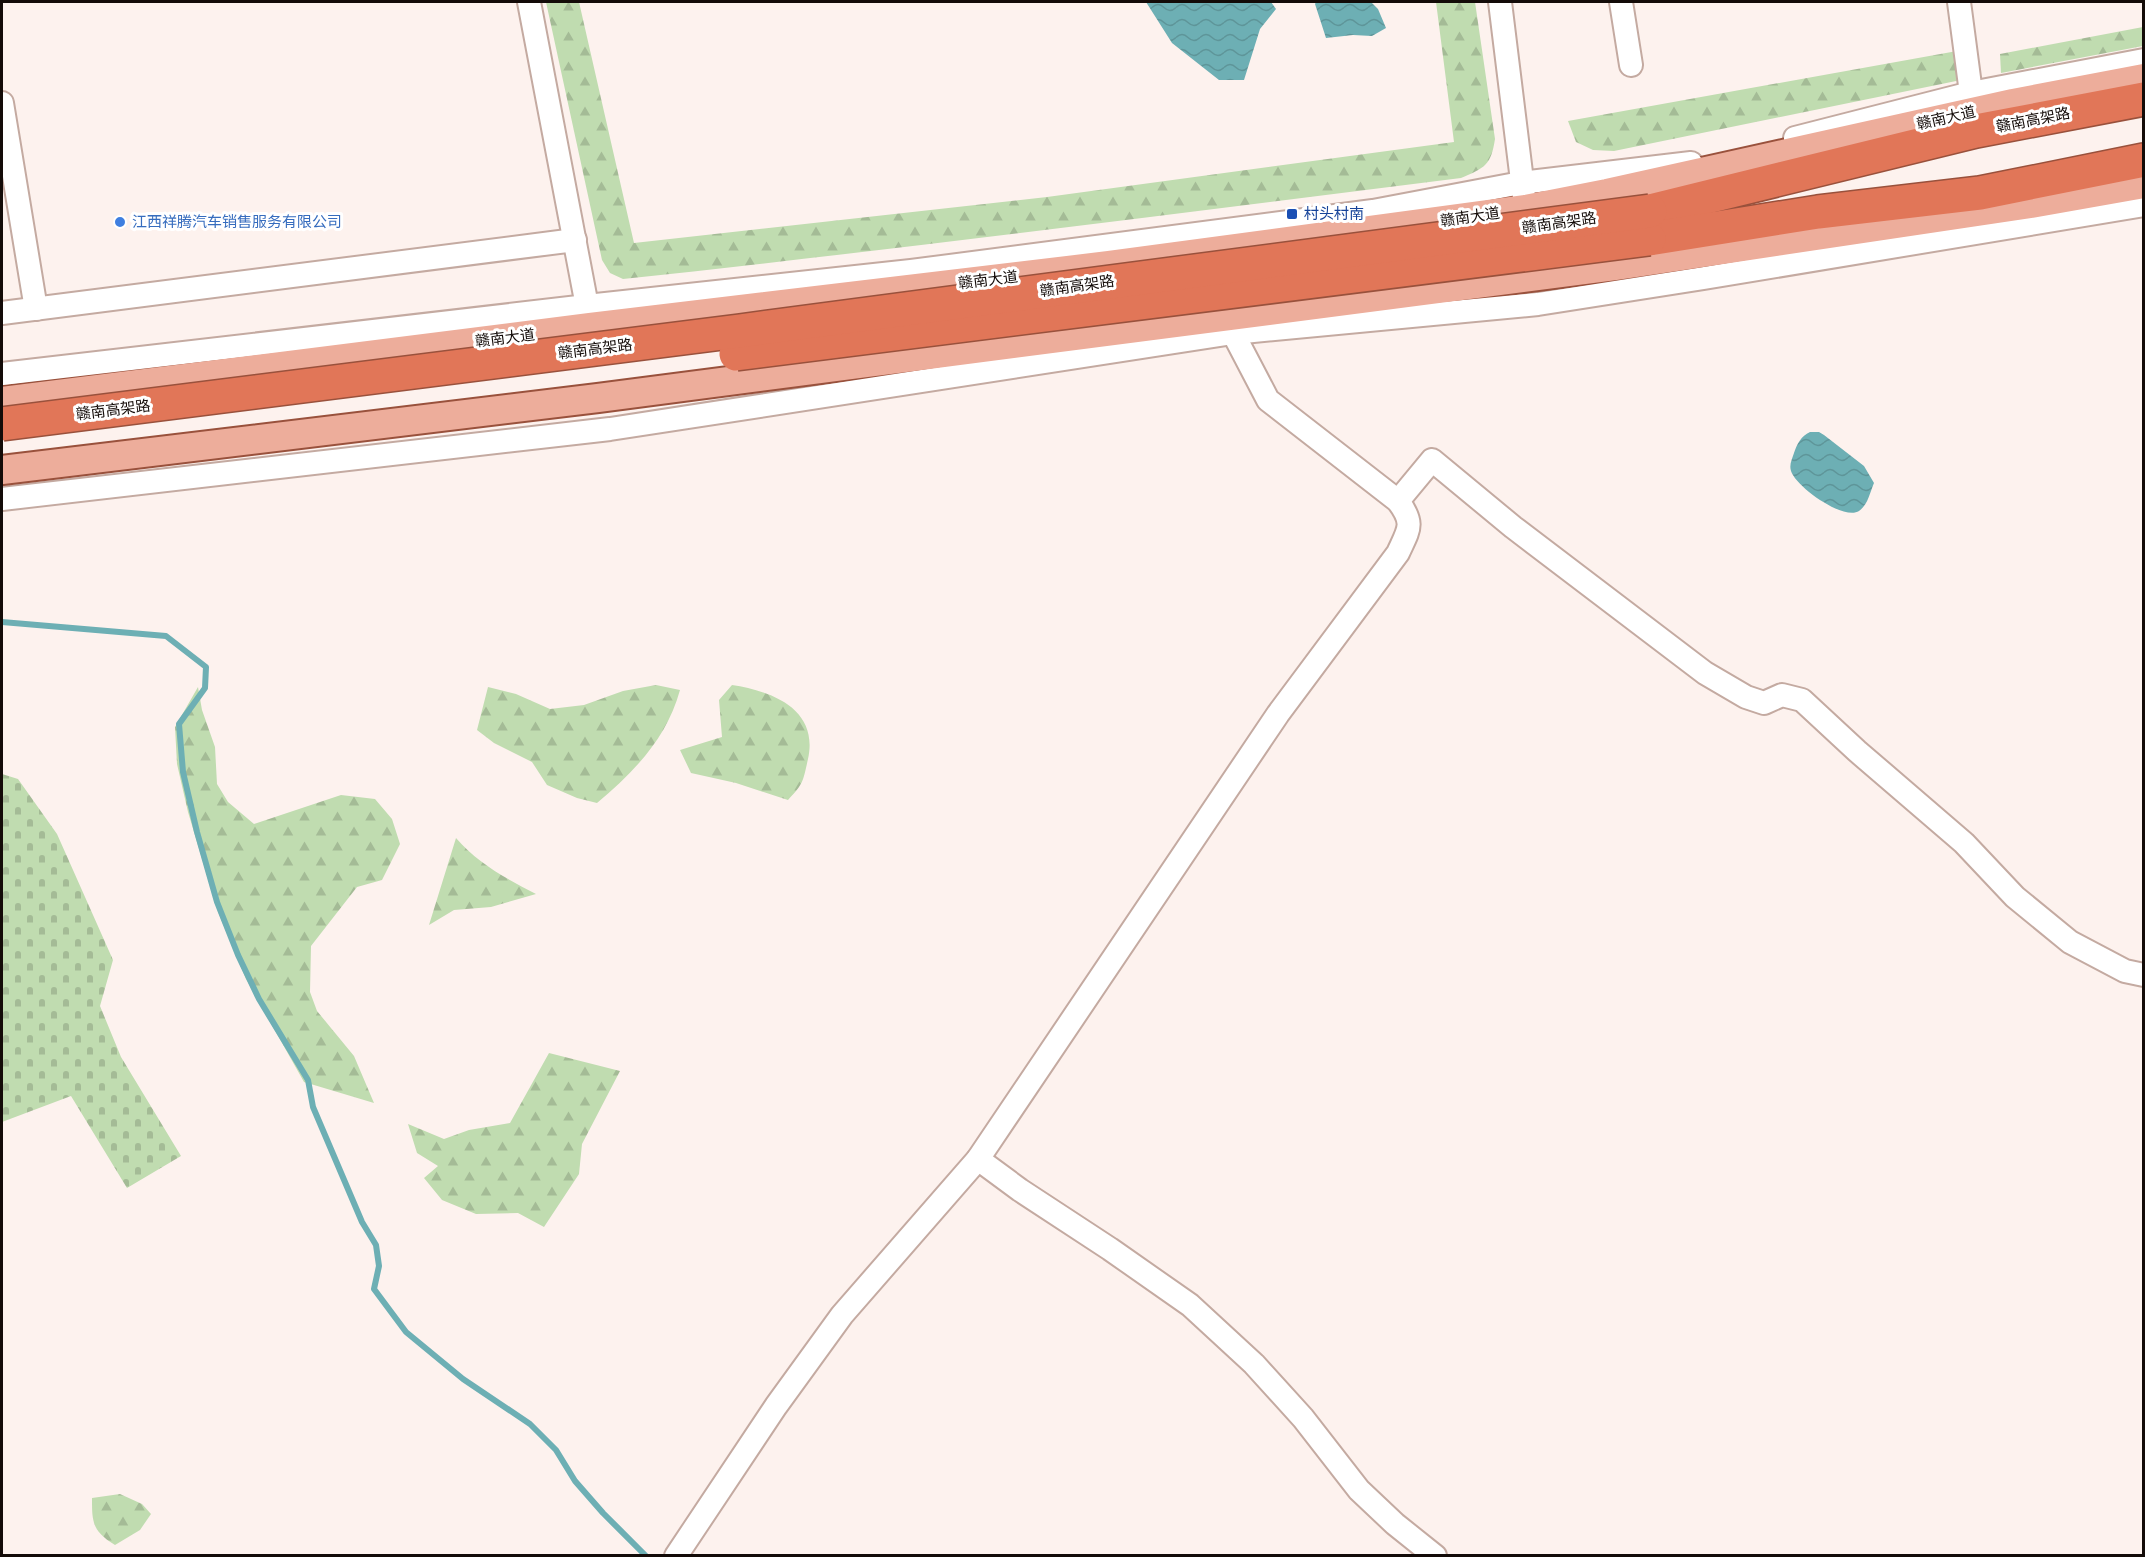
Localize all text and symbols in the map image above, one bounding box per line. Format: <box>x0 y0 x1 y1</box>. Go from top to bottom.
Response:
street label: 赣南大道 <box>1915 102 1977 133</box>
street label: 赣南高架路 <box>1994 104 2071 135</box>
street label: 赣南大道 <box>1439 204 1501 229</box>
place label: 村头村南 <box>1304 205 1364 222</box>
marker: 村头村南 <box>1285 207 1299 221</box>
street label: 赣南高架路 <box>1521 209 1597 236</box>
place label: 江西祥腾汽车销售服务有限公司 <box>132 213 342 230</box>
marker: 江西祥腾汽车销售服务有限公司 <box>113 215 127 229</box>
street label: 赣南大道 <box>957 267 1019 292</box>
street label: 赣南高架路 <box>1039 272 1115 299</box>
street label: 赣南大道 <box>474 325 536 350</box>
street label: 赣南高架路 <box>557 335 633 362</box>
street label: 赣南高架路 <box>75 396 151 423</box>

